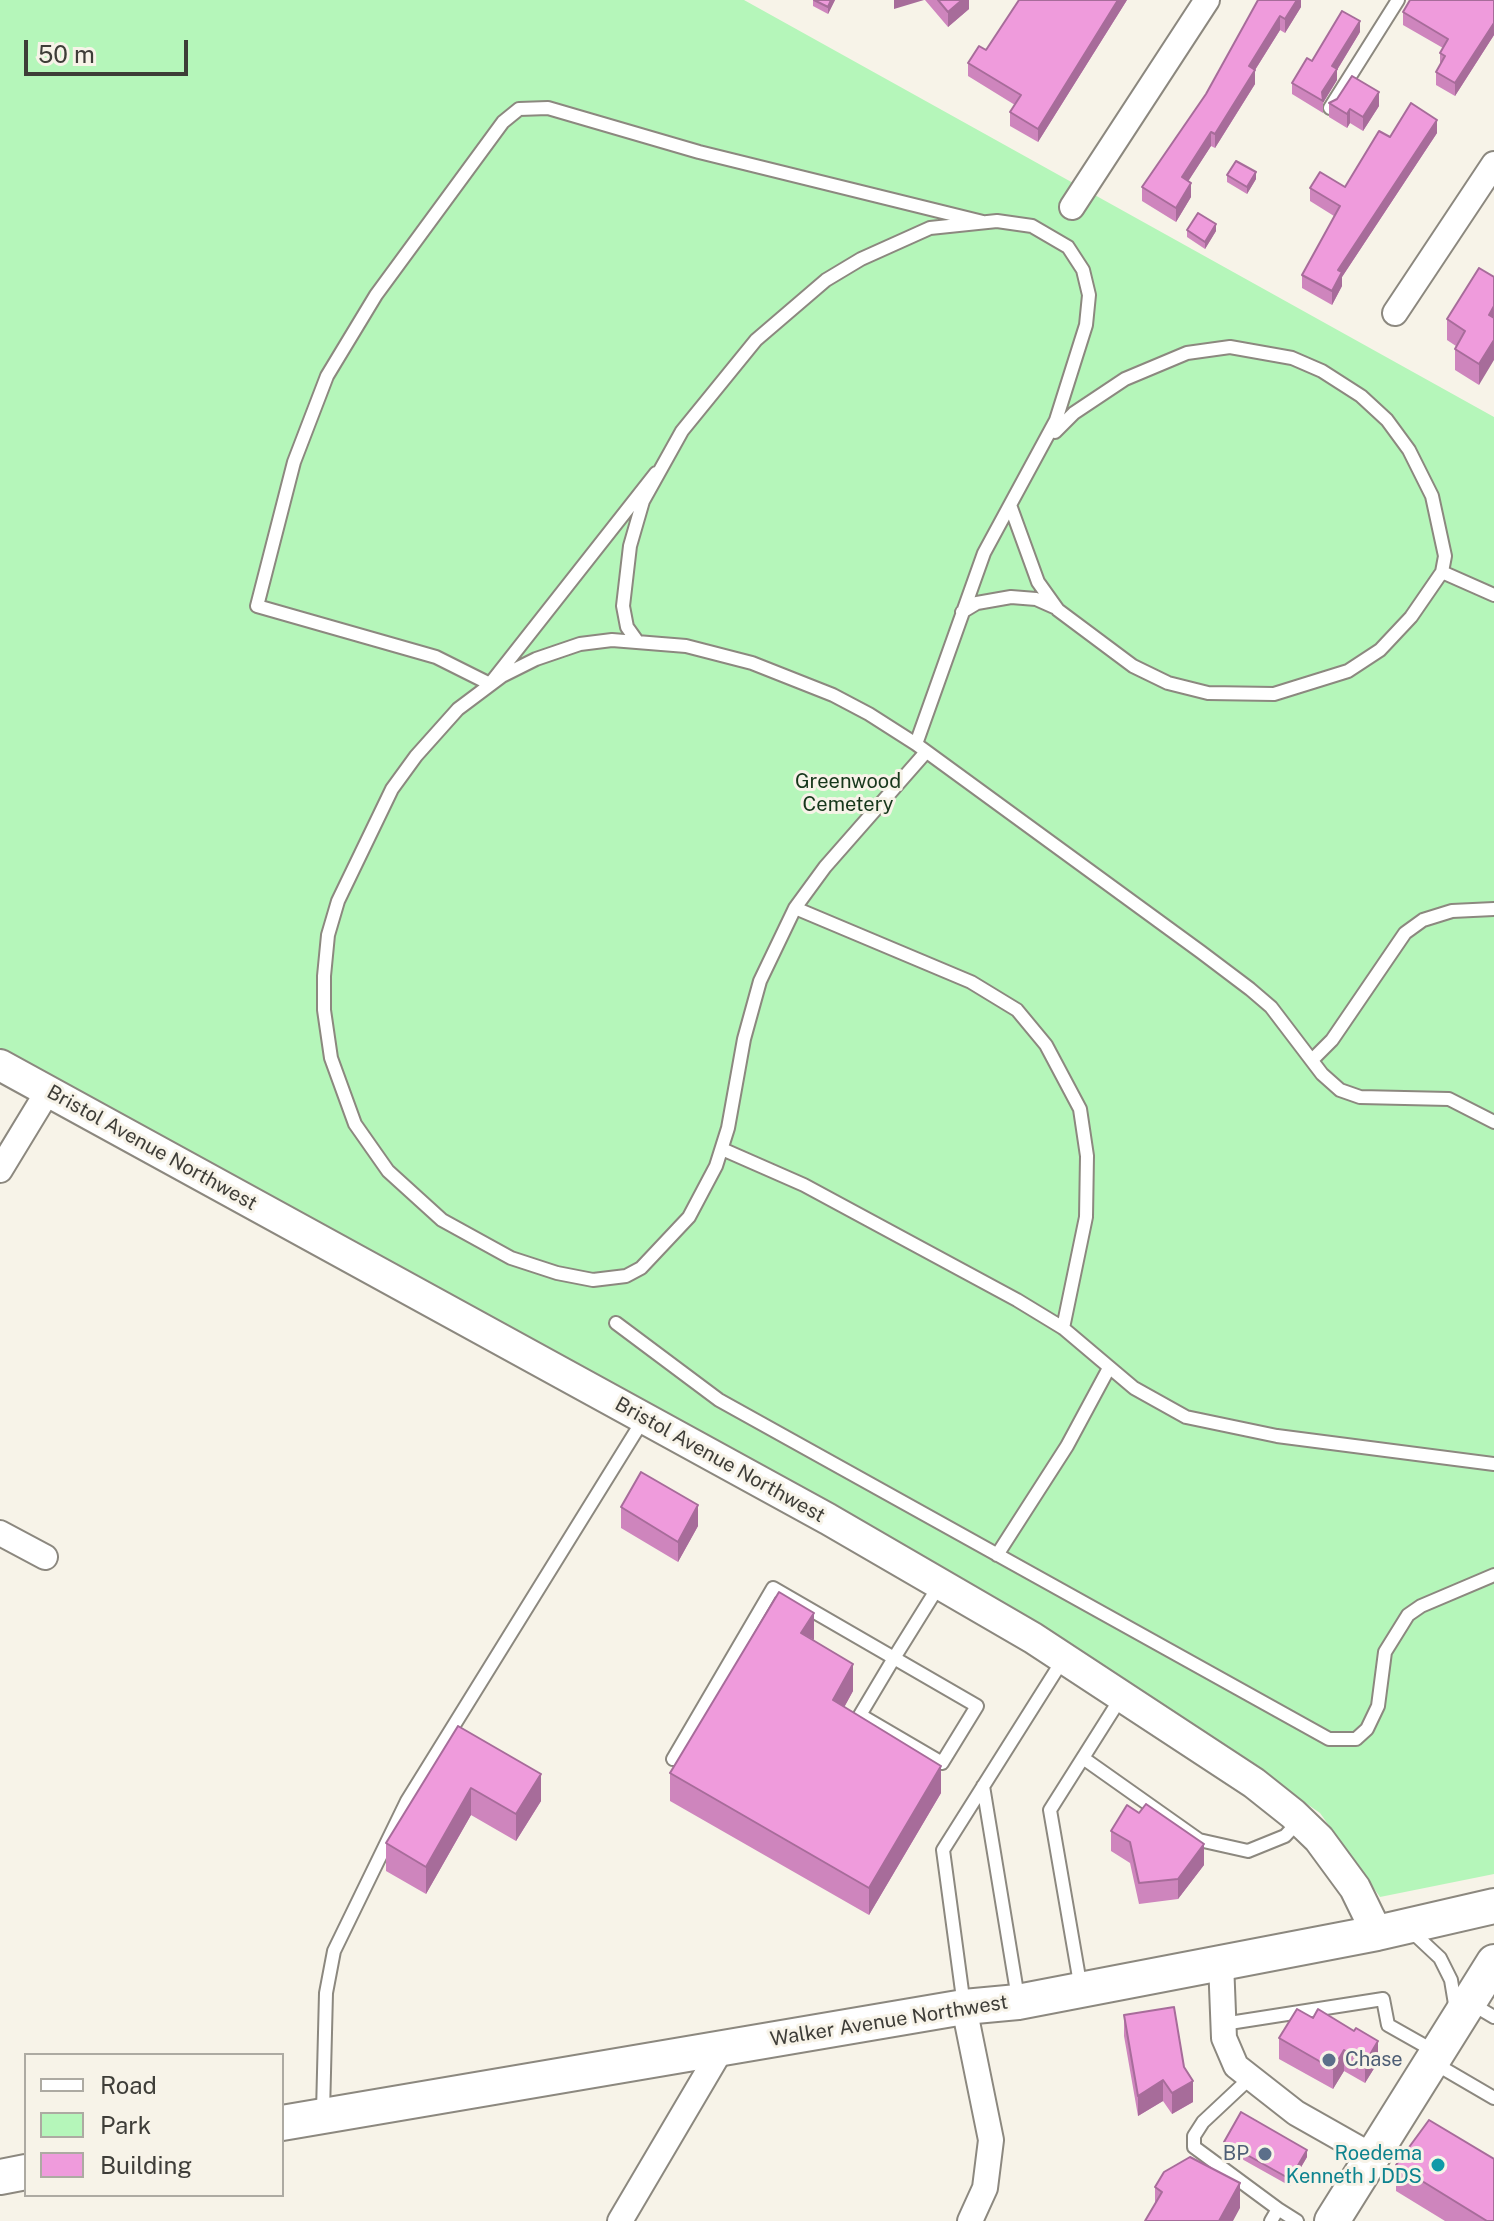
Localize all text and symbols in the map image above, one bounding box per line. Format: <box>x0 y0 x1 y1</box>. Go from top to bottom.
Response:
scale bar <box>28 24 192 74</box>
text: 50 m <box>38 40 95 68</box>
park label: Greenwood Cemetery <box>795 770 901 817</box>
street label: Bristol Avenue Northwest <box>43 1080 261 1216</box>
street label: Bristol Avenue Northwest <box>611 1392 829 1528</box>
street label: Walker Avenue Northwest <box>768 1990 1010 2052</box>
place label: Chase <box>1345 2048 1403 2072</box>
marker: Chase <box>1320 2051 1338 2069</box>
legend <box>24 2053 284 2197</box>
text: Road <box>100 2071 157 2099</box>
text: Park <box>100 2111 151 2139</box>
place label: BP <box>1223 2142 1249 2166</box>
place label: Roedema Kenneth J DDS <box>1286 2142 1422 2189</box>
marker: BP <box>1256 2145 1274 2163</box>
text: Building <box>100 2151 192 2179</box>
marker: Roedema Kenneth J DDS <box>1429 2156 1447 2174</box>

